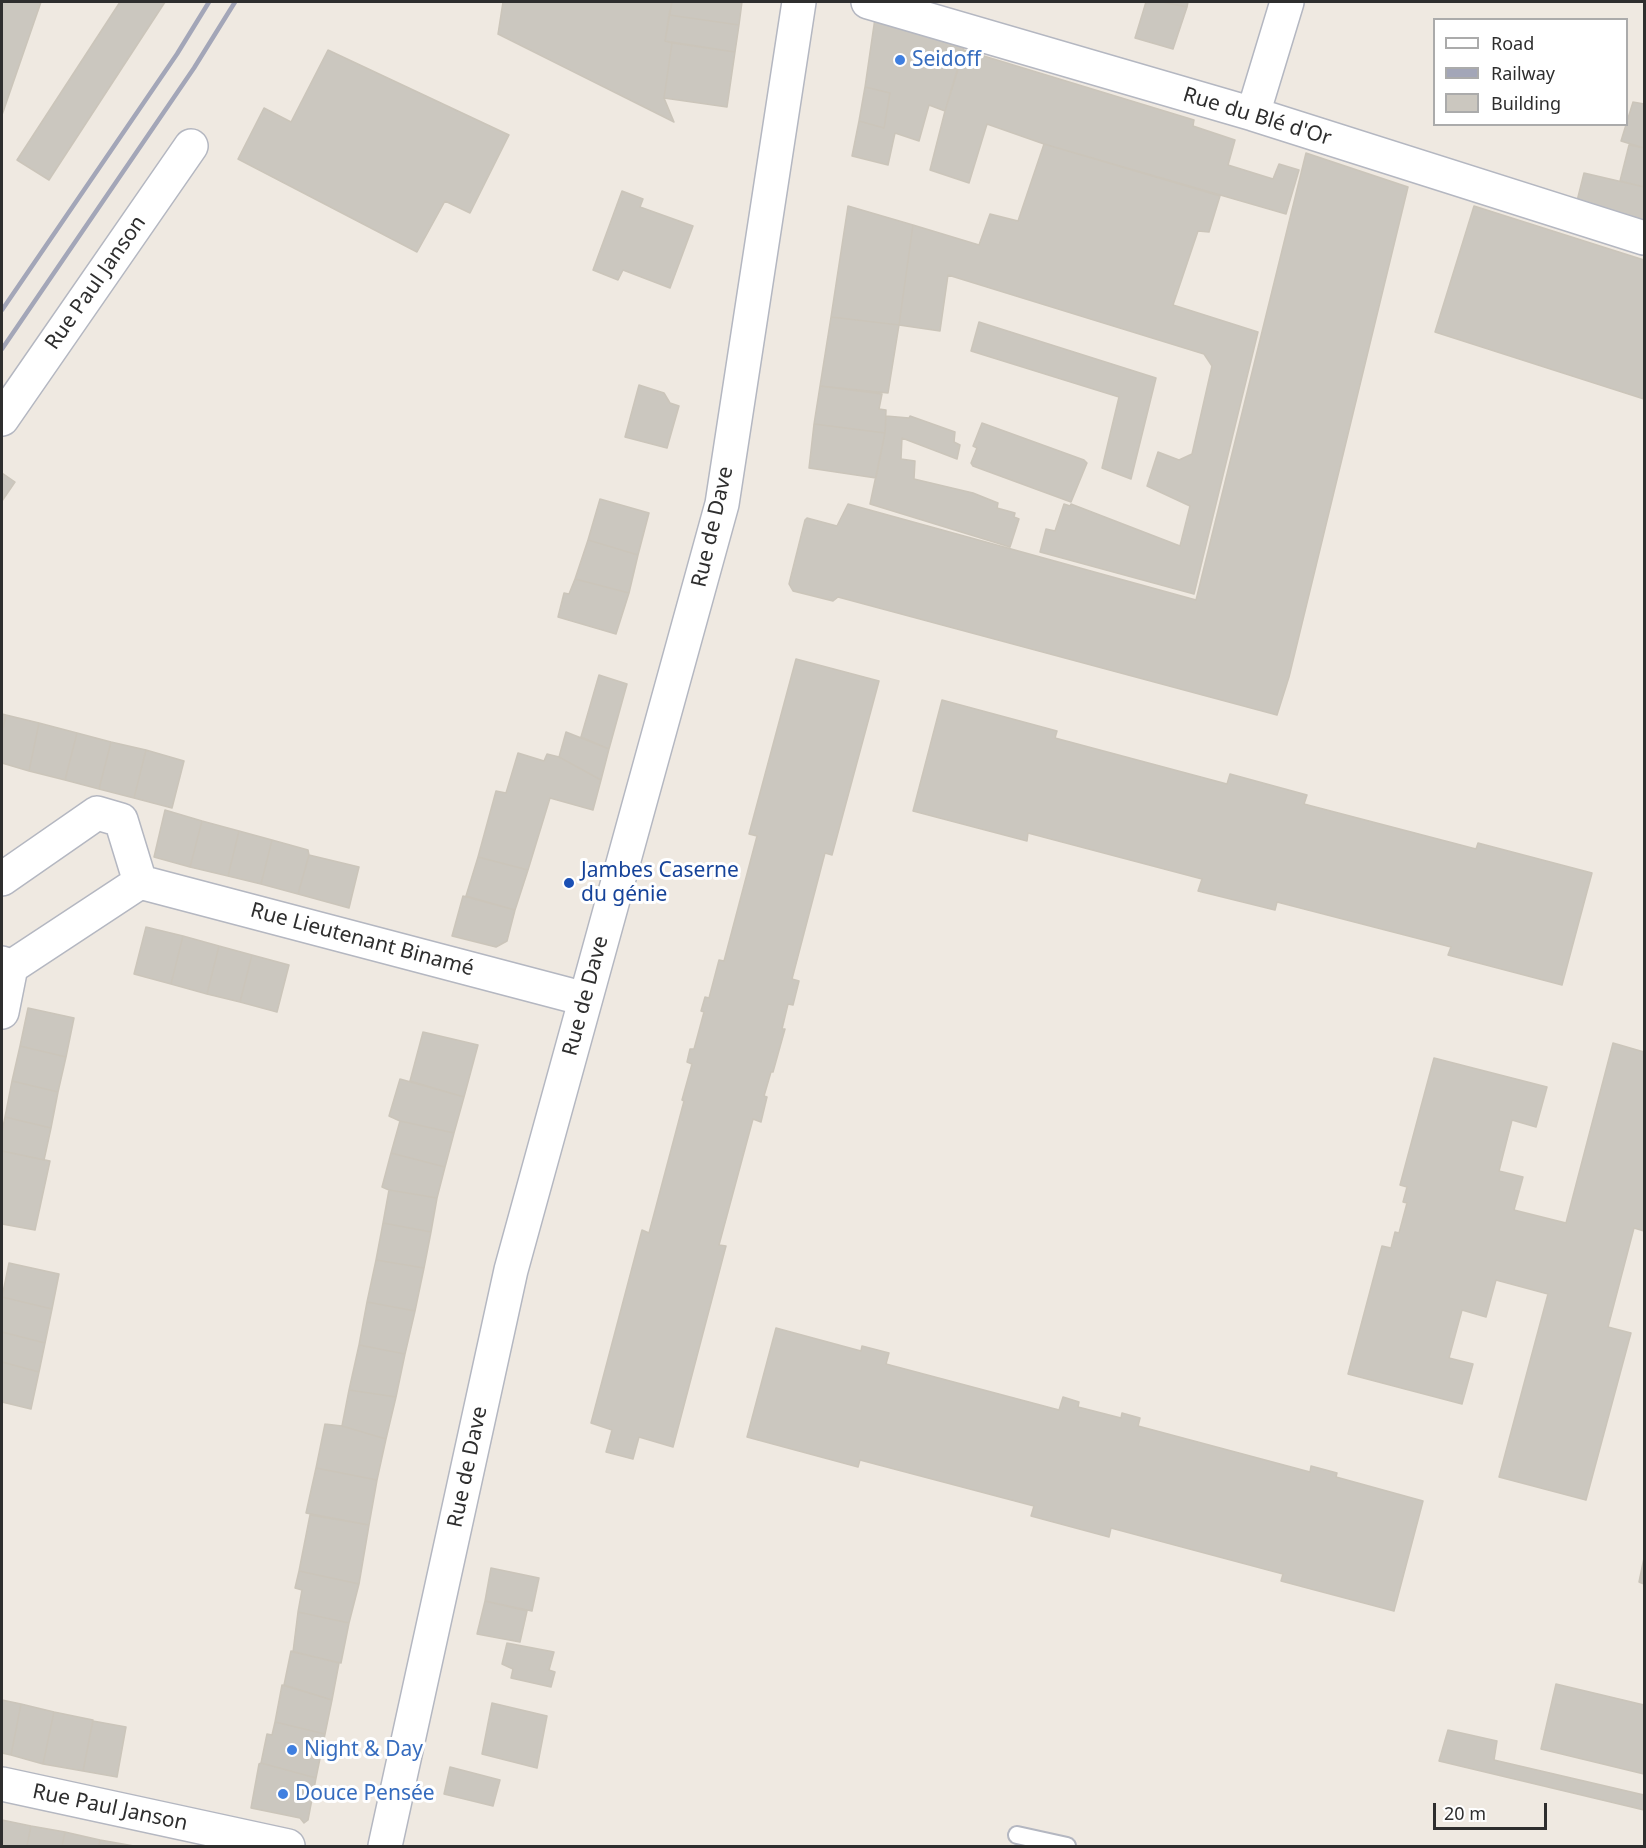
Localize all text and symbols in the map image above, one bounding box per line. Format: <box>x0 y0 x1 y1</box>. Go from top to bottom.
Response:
legend <box>1433 18 1628 126</box>
text: Road <box>1491 31 1534 55</box>
place label: Seidoff <box>912 47 981 73</box>
marker: Seidoff <box>893 53 907 67</box>
text: Railway <box>1491 61 1555 85</box>
street label: Rue du Blé d'Or <box>1180 82 1334 152</box>
text: Building <box>1491 91 1561 115</box>
street label: Rue Paul Janson <box>40 211 152 355</box>
street label: Rue de Dave <box>687 464 739 590</box>
place label: Jambes Caserne du génie <box>581 858 739 908</box>
marker: Jambes Caserne du génie <box>562 876 576 890</box>
street label: Rue Lieutenant Binamé <box>248 898 476 982</box>
street label: Rue de Dave <box>558 933 614 1059</box>
street label: Rue de Dave <box>443 1404 493 1530</box>
place label: Night & Day <box>304 1737 423 1763</box>
marker: Night & Day <box>285 1743 299 1757</box>
street label: Rue Paul Janson <box>30 1779 190 1837</box>
place label: Douce Pensée <box>295 1781 435 1807</box>
marker: Douce Pensée <box>276 1787 290 1801</box>
scale bar <box>1436 1791 1550 1829</box>
text: 20 m <box>1444 1801 1486 1825</box>

